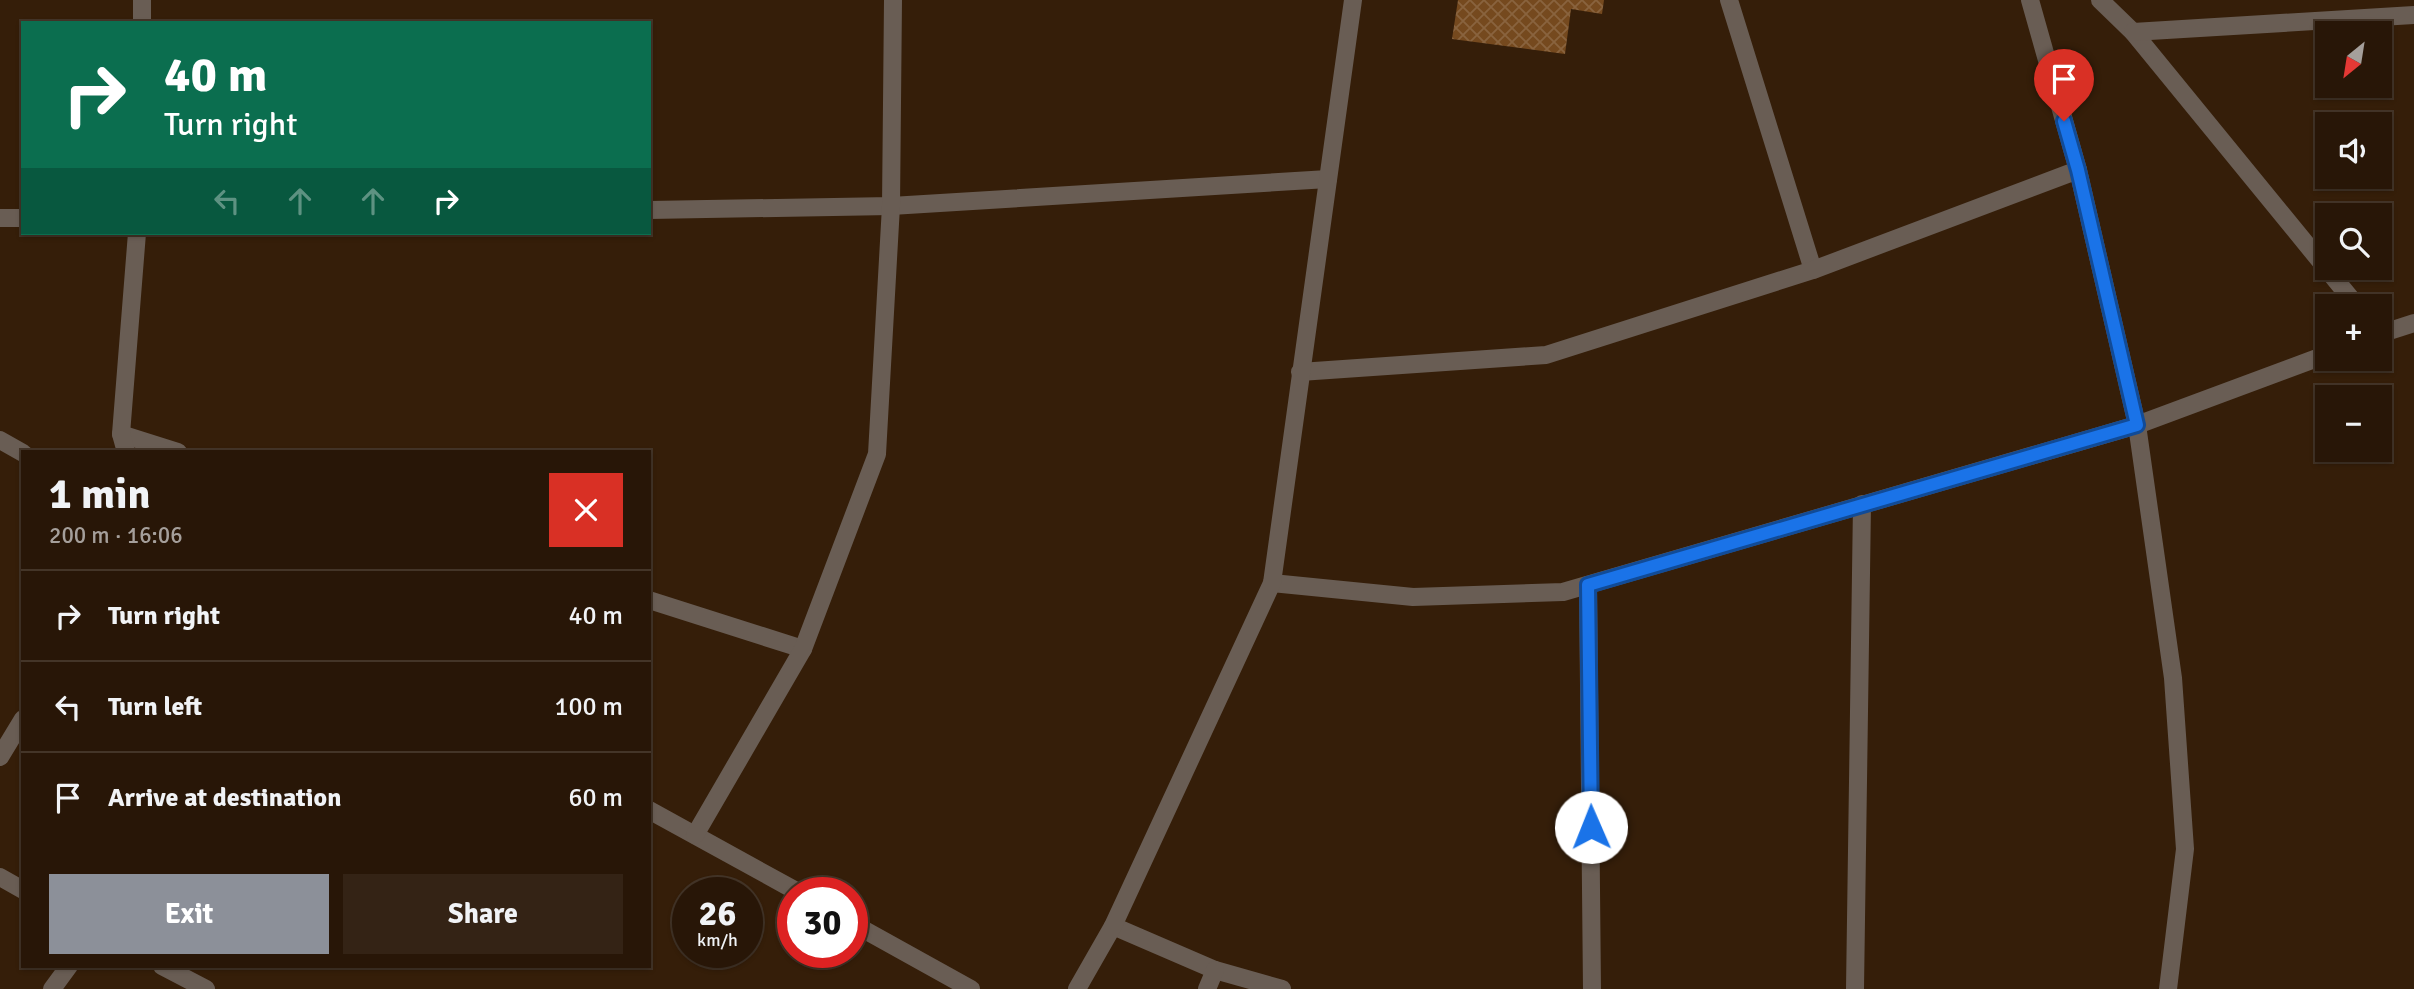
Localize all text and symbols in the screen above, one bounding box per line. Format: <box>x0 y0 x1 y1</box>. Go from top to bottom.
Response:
north arrow <box>2315 21 2392 98</box>
map controls <box>2315 21 2392 462</box>
text: 40 m <box>164 45 267 105</box>
icon: right <box>49 49 140 140</box>
pin <box>2034 49 2094 121</box>
icon: arrive <box>2045 60 2083 98</box>
text: Turn right <box>164 105 297 144</box>
button: sound <box>2315 112 2392 189</box>
icon: left <box>208 182 246 220</box>
icon: ahead <box>281 182 319 220</box>
icon: ahead <box>354 182 392 220</box>
icon: right <box>427 182 465 220</box>
button: search <box>2315 203 2392 280</box>
button: + <box>2315 294 2392 371</box>
button: − <box>2315 385 2392 462</box>
text: 1 min <box>49 469 150 520</box>
button: close <box>549 473 623 547</box>
text: 200 m · 16:06 <box>49 521 183 550</box>
icon: right <box>49 597 87 635</box>
text: Turn right <box>108 600 220 632</box>
text: 40 m <box>568 600 623 632</box>
icon: left <box>49 688 87 726</box>
text: Turn left <box>108 691 202 723</box>
text: 100 m <box>554 691 623 723</box>
icon: arrive <box>49 779 87 817</box>
text: Arrive at destination <box>108 782 341 814</box>
text: 60 m <box>568 782 623 814</box>
position arrow <box>1554 790 1628 864</box>
button: Exit <box>49 874 329 954</box>
button: Share <box>343 874 623 954</box>
speed limit sign: 30 <box>777 877 868 968</box>
text: 26 <box>699 892 736 935</box>
text: km/h <box>697 929 738 951</box>

